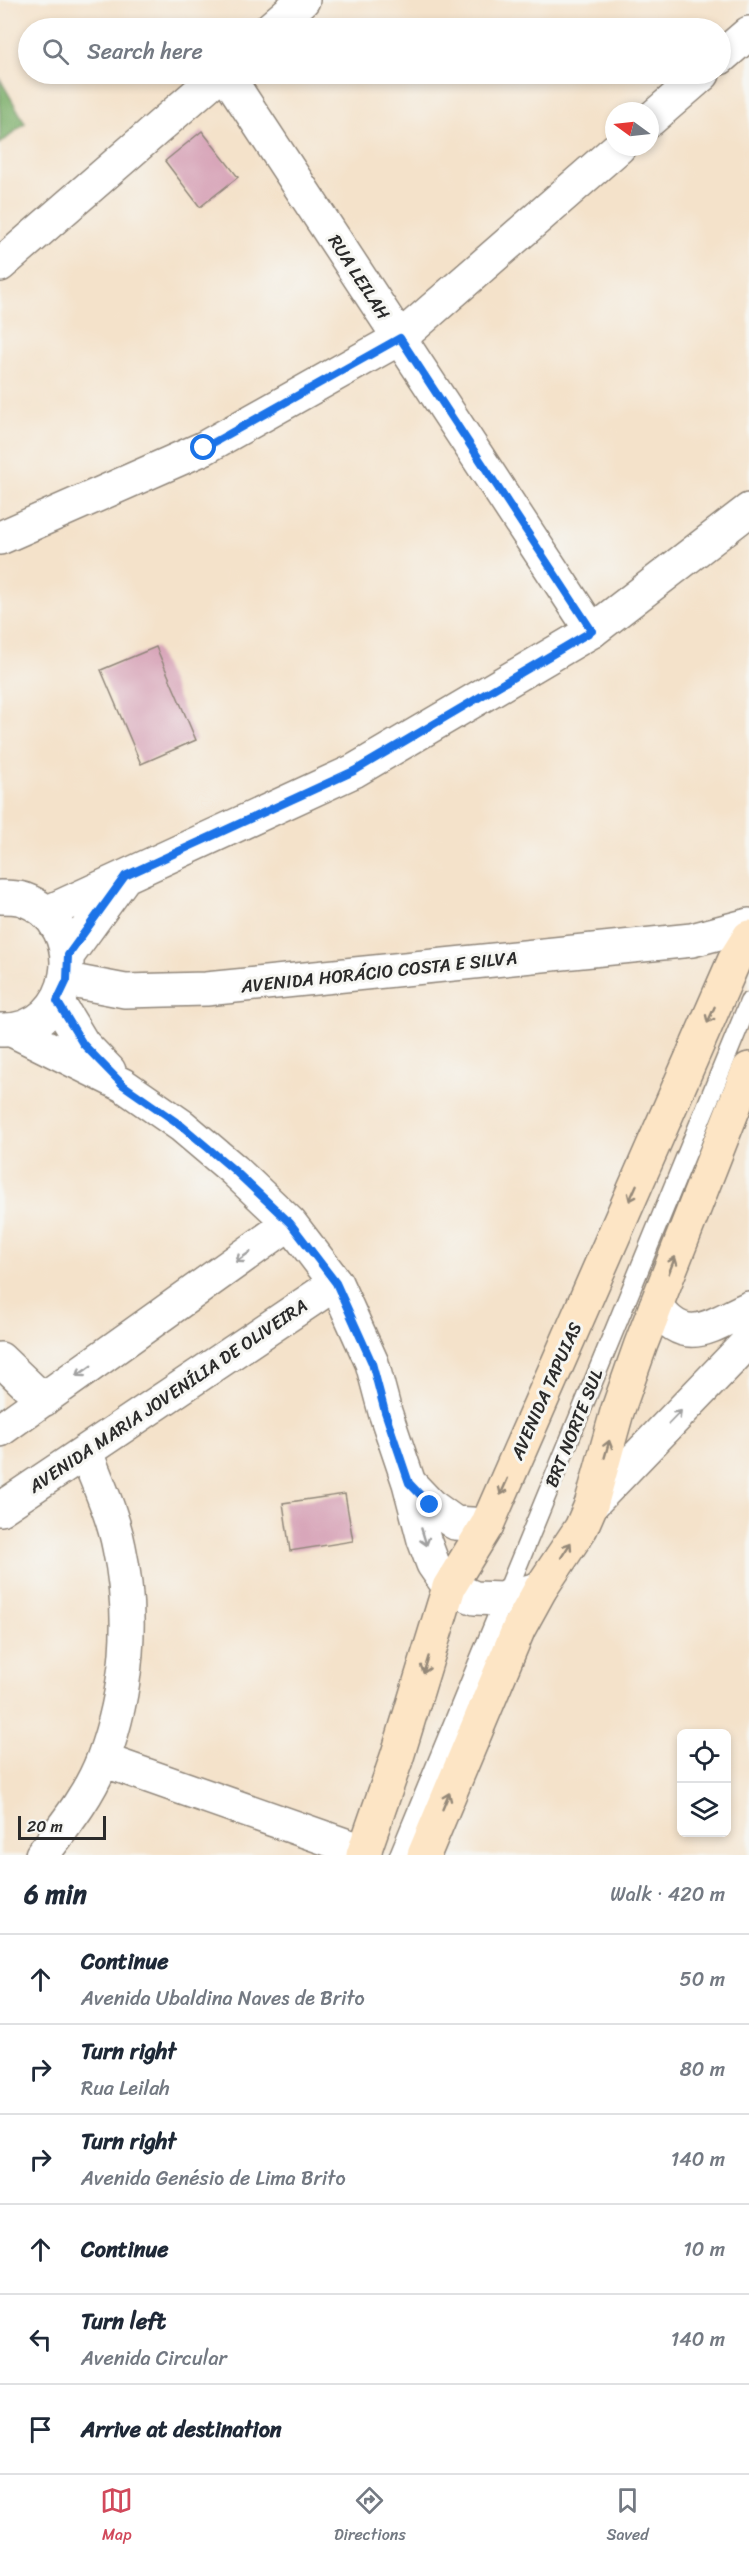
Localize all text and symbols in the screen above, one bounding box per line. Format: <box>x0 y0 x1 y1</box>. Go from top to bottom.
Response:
search box <box>18 18 731 84</box>
text: Search here <box>87 32 203 71</box>
icon: search <box>39 35 72 68</box>
north arrow <box>605 102 659 156</box>
street label: RUA LEILAH <box>319 228 399 326</box>
route start <box>190 434 216 460</box>
street label: AVENIDA HORÁCIO COSTA E SILVA <box>238 942 519 1003</box>
one-way arrow <box>704 1005 716 1023</box>
one-way arrow <box>626 1184 638 1202</box>
one-way arrow <box>235 1251 251 1263</box>
one-way arrow <box>667 1256 678 1275</box>
street label: AVENIDA MARIA JOVENÍLIA DE OLIVEIRA <box>21 1290 314 1502</box>
street label: AVENIDA TAPUIAS <box>501 1317 591 1466</box>
street label: BRT NORTE SUL <box>536 1363 613 1492</box>
one-way arrow <box>76 1364 92 1377</box>
one-way arrow <box>668 1409 682 1424</box>
one-way arrow <box>602 1439 613 1458</box>
one-way arrow <box>498 1478 509 1496</box>
route end <box>416 1491 442 1517</box>
one-way arrow <box>419 1527 430 1546</box>
one-way arrow <box>560 1542 572 1559</box>
one-way arrow <box>420 1655 431 1674</box>
map controls <box>677 1729 731 1837</box>
button: locate <box>677 1729 731 1783</box>
button: layers <box>677 1783 731 1837</box>
one-way arrow <box>441 1792 452 1811</box>
text: 20 m <box>27 1812 63 1841</box>
scale bar <box>18 1813 106 1840</box>
text: 6 min <box>24 1871 87 1917</box>
text: Walk · 420 m <box>610 1877 725 1912</box>
text: Continue <box>81 1942 169 1981</box>
text: 50 m <box>680 1962 725 1997</box>
icon: ahead <box>24 1963 57 1996</box>
text: Avenida Ubaldina Naves de Brito <box>81 1981 365 2016</box>
text: Turn right <box>81 2032 176 2071</box>
text: 80 m <box>680 2052 725 2087</box>
icon: right <box>24 2053 57 2086</box>
text: Rua Leilah <box>81 2071 170 2106</box>
text: Turn right <box>81 2122 176 2161</box>
text: 140 m <box>671 2142 725 2177</box>
icon: right <box>24 2143 57 2176</box>
text: Avenida Genésio de Lima Brito <box>81 2161 346 2196</box>
text: Continue <box>81 2230 169 2269</box>
text: 10 m <box>683 2232 725 2267</box>
icon: ahead <box>24 2233 57 2266</box>
text: Turn left <box>81 2302 166 2341</box>
text: 140 m <box>671 2322 725 2357</box>
icon: left <box>24 2323 57 2356</box>
text: Avenida Circular <box>81 2341 227 2376</box>
text: Arrive at destination <box>81 2410 282 2449</box>
icon: arrive <box>24 2413 57 2446</box>
tab: Map <box>100 2484 133 2549</box>
tab: Directions <box>334 2484 406 2549</box>
tab: Saved <box>606 2484 649 2549</box>

